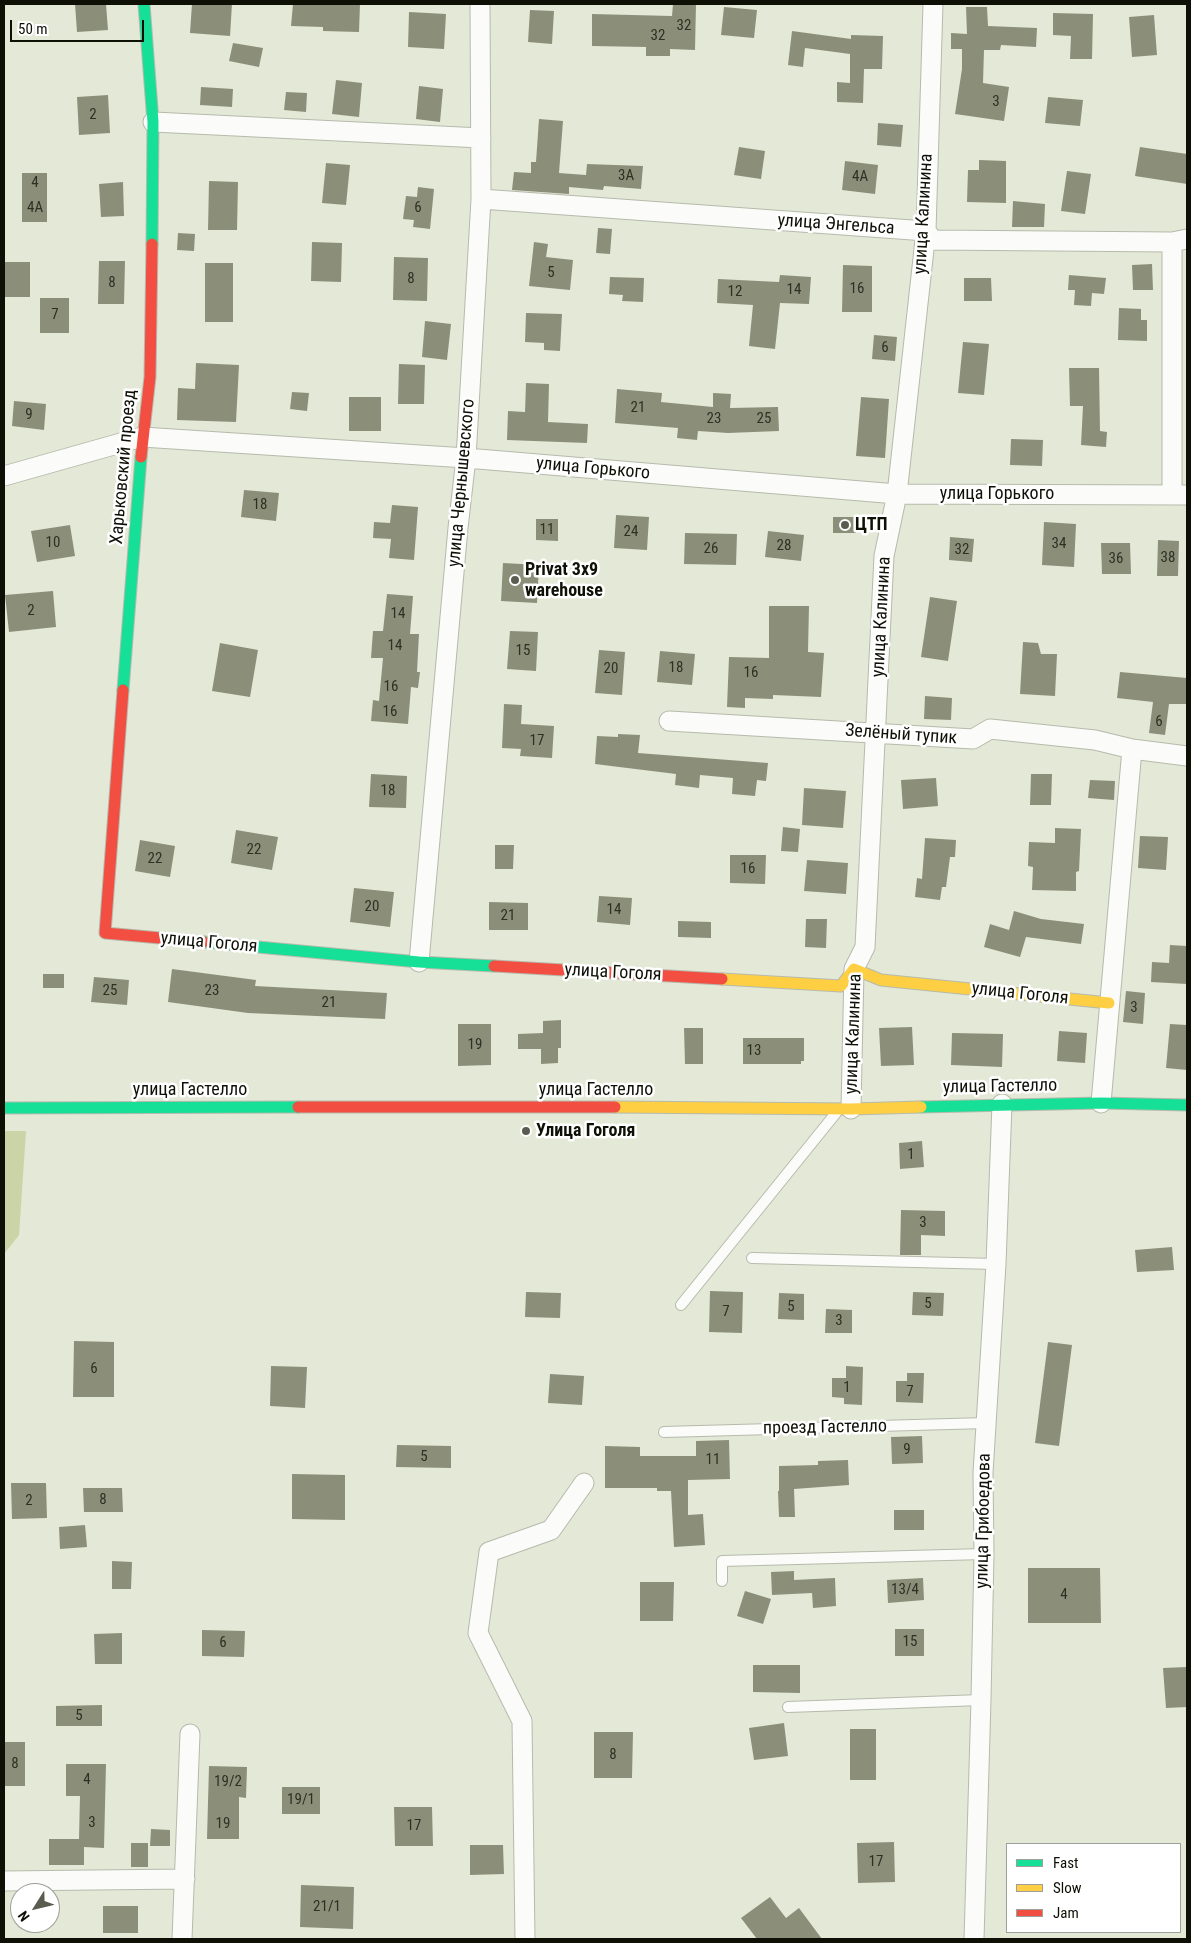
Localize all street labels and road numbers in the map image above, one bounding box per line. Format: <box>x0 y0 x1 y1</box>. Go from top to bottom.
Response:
street label: улица Калинина <box>910 153 938 275</box>
street label: улица Энгельса <box>777 210 895 240</box>
street label: Харьковский проезд <box>106 389 142 545</box>
street label: улица Чернышевского <box>444 398 480 568</box>
street label: улица Горького <box>535 453 651 485</box>
street label: улица Горького <box>940 483 1054 505</box>
street label: улица Калинина <box>868 556 896 678</box>
street label: Зелёный тупик <box>844 720 958 750</box>
street label: улица Гоголя <box>160 928 258 958</box>
street label: улица Гоголя <box>564 960 662 986</box>
street label: улица Калинина <box>841 973 867 1095</box>
street label: улица Гоголя <box>971 978 1069 1010</box>
street label: улица Гастелло <box>943 1075 1057 1099</box>
street label: улица Гастелло <box>133 1079 247 1101</box>
street label: улица Гастелло <box>539 1079 653 1101</box>
street label: проезд Гастелло <box>763 1416 887 1440</box>
street label: улица Грибоедова <box>972 1453 996 1589</box>

